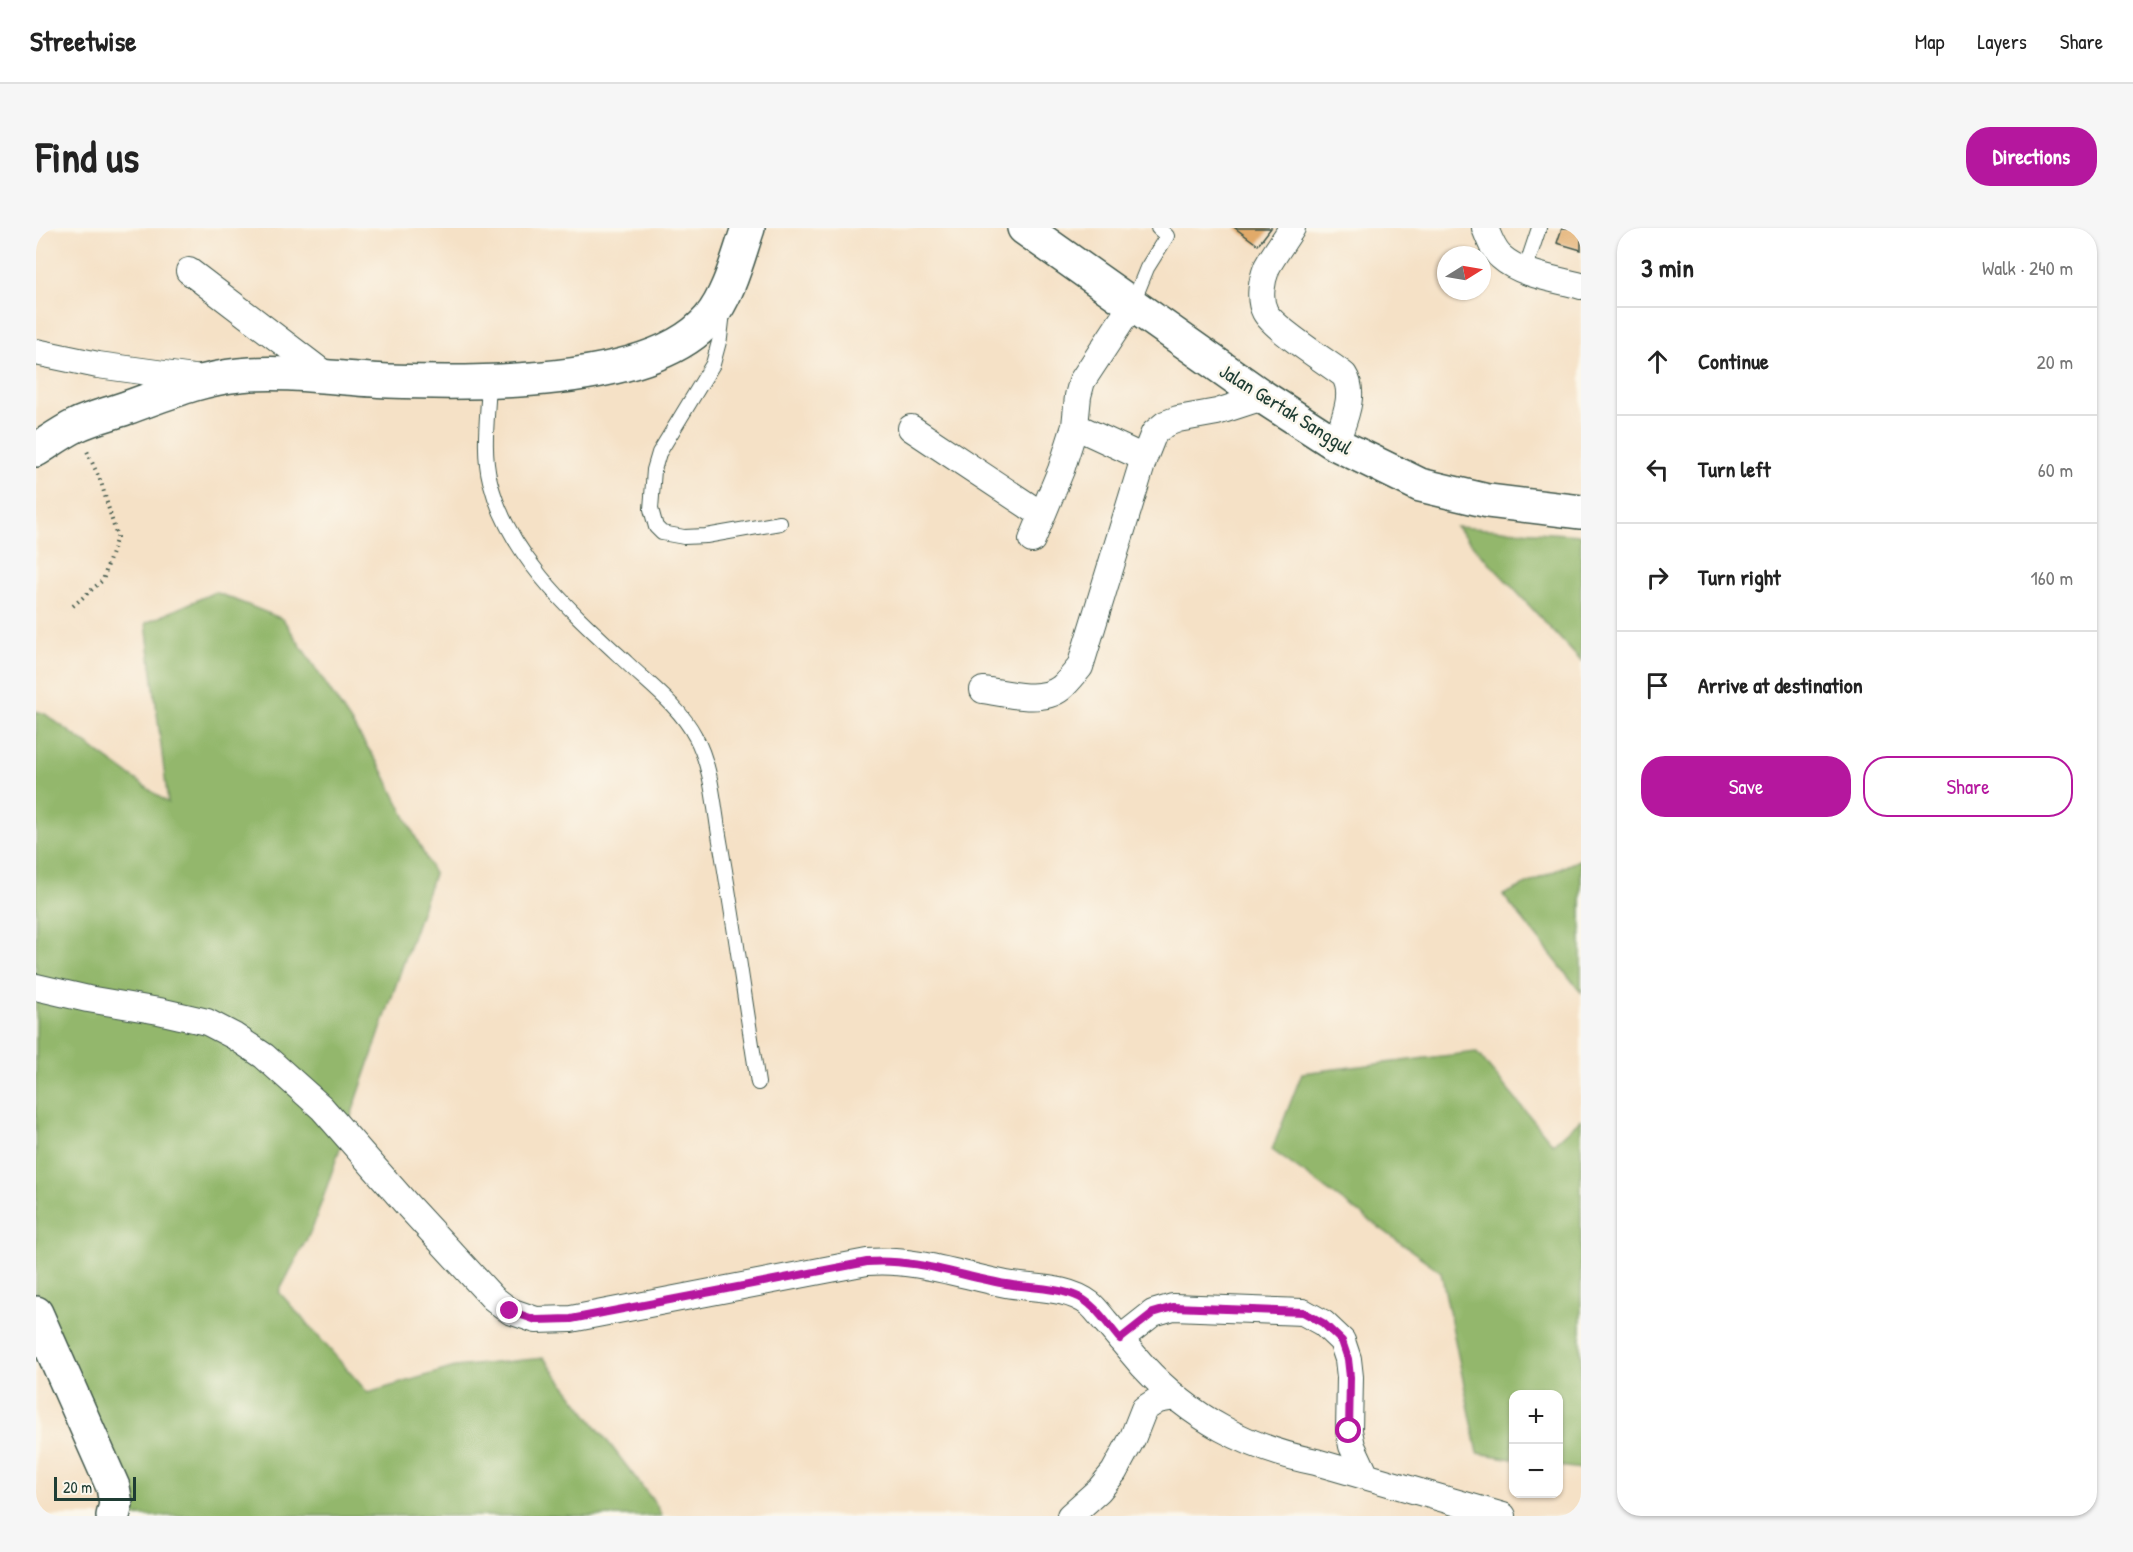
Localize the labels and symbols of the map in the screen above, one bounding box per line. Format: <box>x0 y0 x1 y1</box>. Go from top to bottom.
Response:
north arrow <box>1437 246 1491 300</box>
street label: Jalan Gertak Sanggul <box>1215 357 1358 461</box>
route end <box>496 1297 522 1323</box>
route start <box>1335 1417 1361 1443</box>
scale bar <box>54 1474 136 1502</box>

